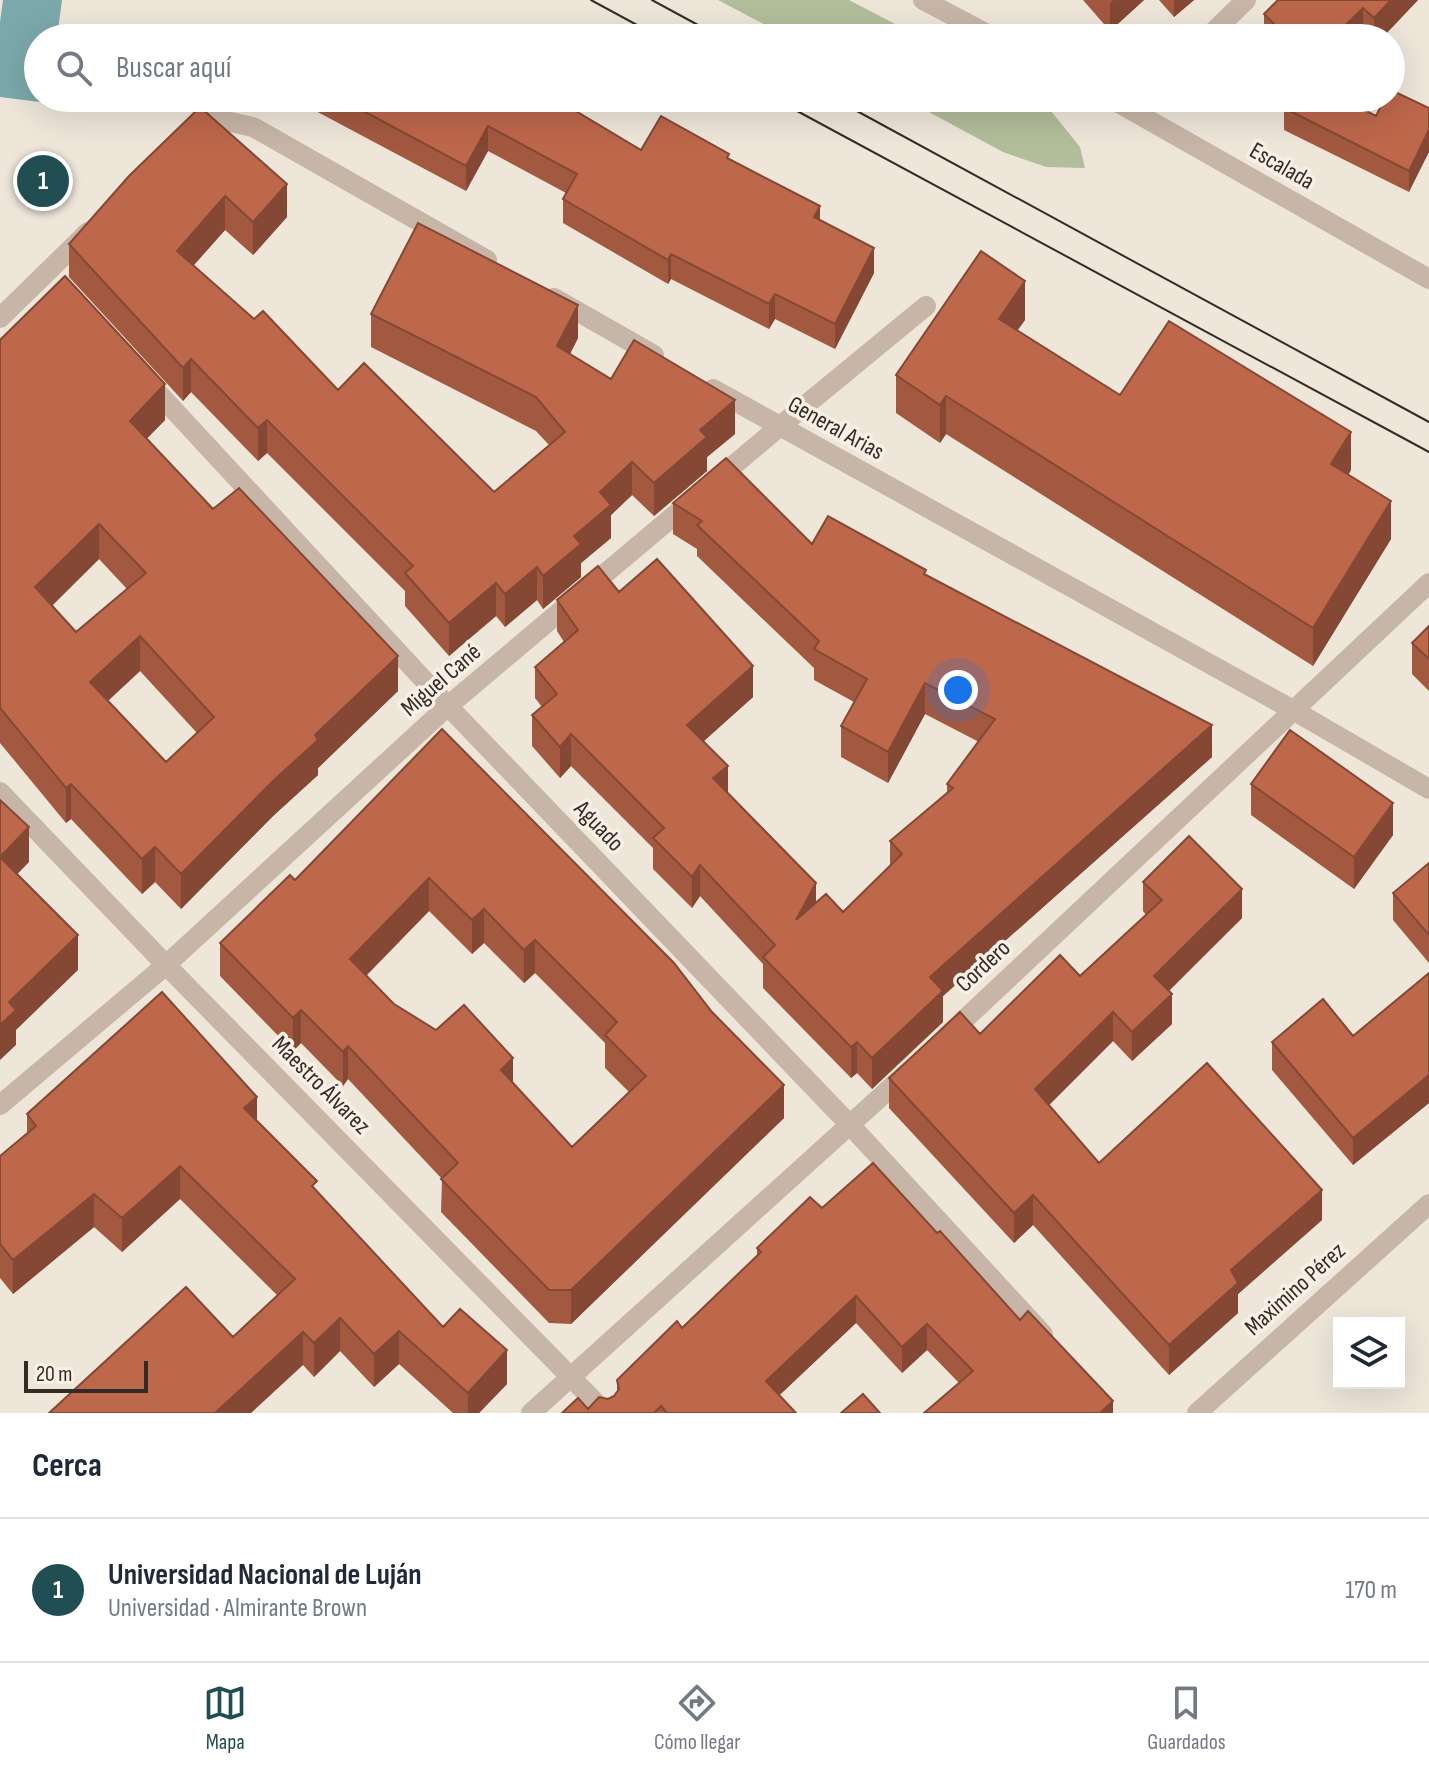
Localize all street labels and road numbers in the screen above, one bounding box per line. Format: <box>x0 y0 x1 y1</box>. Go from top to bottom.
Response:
street label: Escalada <box>1244 136 1320 196</box>
street label: General Arias <box>783 390 889 466</box>
street label: Miguel Cané <box>395 637 487 723</box>
street label: Aguado <box>567 794 630 857</box>
street label: Cordero <box>950 934 1016 998</box>
street label: Maestro Álvarez <box>266 1030 377 1141</box>
street label: Maximino Pérez <box>1239 1236 1352 1342</box>

